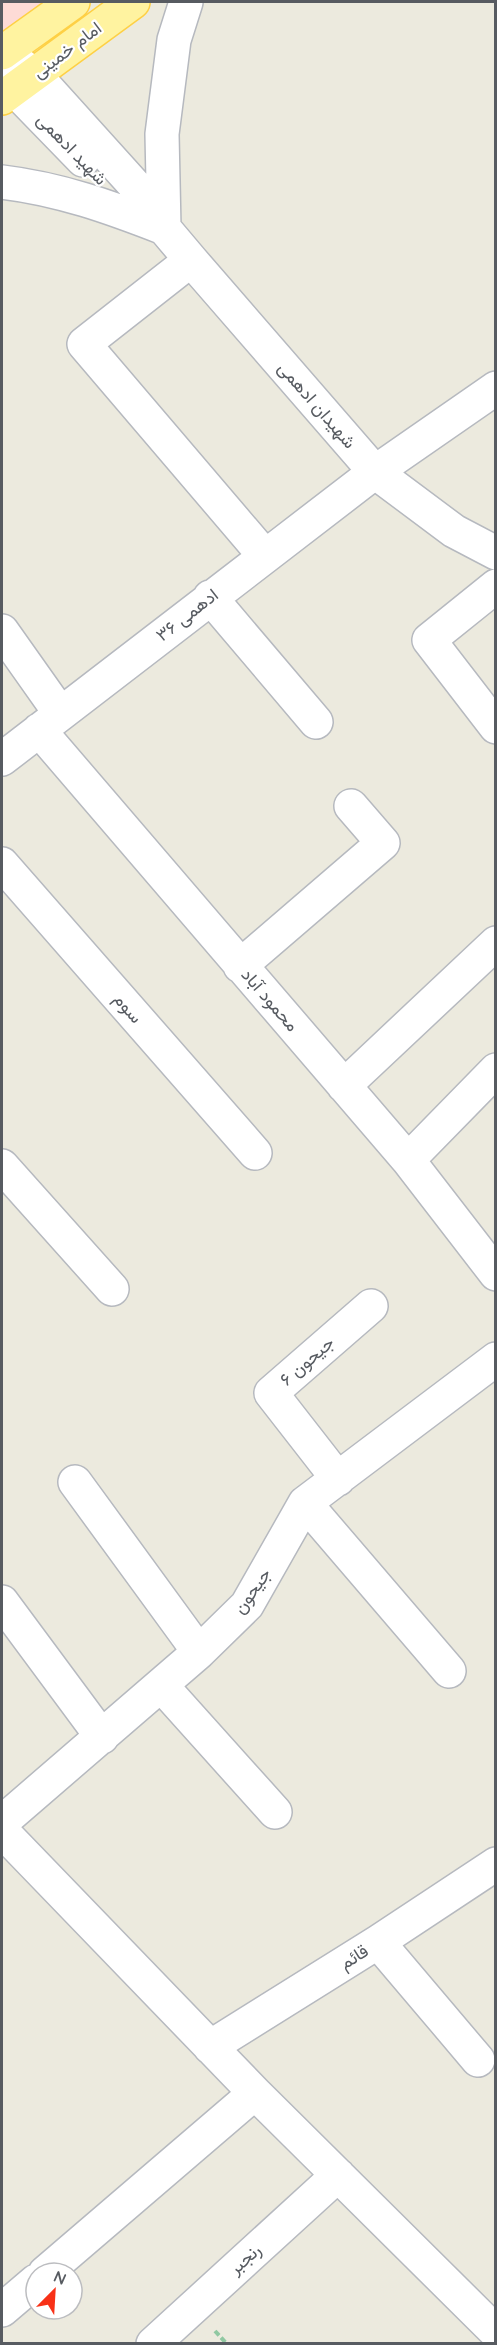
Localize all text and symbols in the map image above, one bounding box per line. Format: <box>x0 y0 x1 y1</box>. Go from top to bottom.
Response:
street label: امام خمینی <box>28 16 106 84</box>
street label: شهید ادهمی <box>32 108 112 190</box>
street label: شهیدان ادهمی <box>273 356 362 453</box>
street label: ادهمی ۳۶ <box>151 583 223 646</box>
street label: محمود آباد <box>237 963 304 1036</box>
street label: سوم <box>108 988 148 1028</box>
street label: جیحون ۶ <box>275 1331 339 1391</box>
street label: جیحون <box>228 1563 276 1618</box>
street label: قائم <box>335 1939 373 1975</box>
street label: رنجبر <box>223 2238 266 2280</box>
north arrow <box>24 2261 84 2321</box>
text: N <box>51 2266 70 2289</box>

